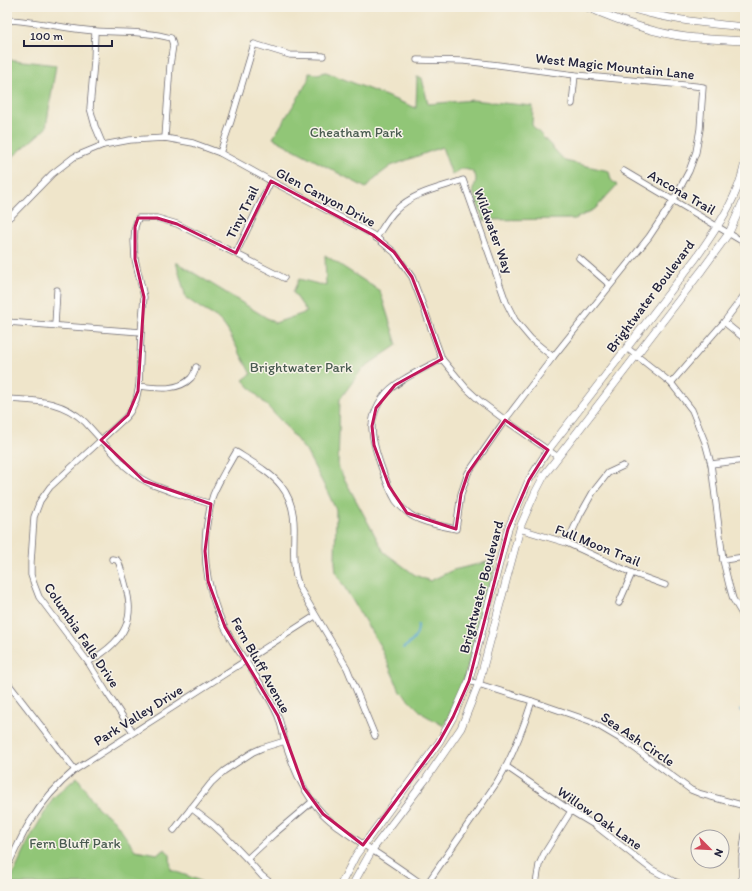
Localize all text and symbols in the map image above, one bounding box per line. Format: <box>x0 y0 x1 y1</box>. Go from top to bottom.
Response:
scale bar <box>24 22 112 48</box>
text: 100 m <box>30 29 63 43</box>
street label: West Magic Mountain Lane <box>535 50 696 83</box>
park label: Cheatham Park <box>310 124 403 141</box>
street label: Glen Canyon Drive <box>273 164 379 231</box>
street label: Ancona Trail <box>645 166 719 219</box>
street label: Tiny Trail <box>222 183 263 242</box>
street label: Wildwater Way <box>470 186 517 276</box>
street label: Brightwater Boulevard <box>603 236 699 356</box>
park label: Brightwater Park <box>250 359 353 376</box>
street label: Brightwater Boulevard <box>456 518 507 655</box>
street label: Full Moon Trail <box>553 521 643 570</box>
street label: Columbia Falls Drive <box>40 580 123 691</box>
street label: Fern Bluff Avenue <box>227 614 294 717</box>
street label: Park Valley Drive <box>91 681 186 750</box>
street label: Sea Ash Circle <box>598 708 678 771</box>
street label: Willow Oak Lane <box>554 783 646 854</box>
north arrow <box>690 829 730 869</box>
park label: Fern Bluff Park <box>29 835 121 852</box>
text: N <box>711 847 726 859</box>

